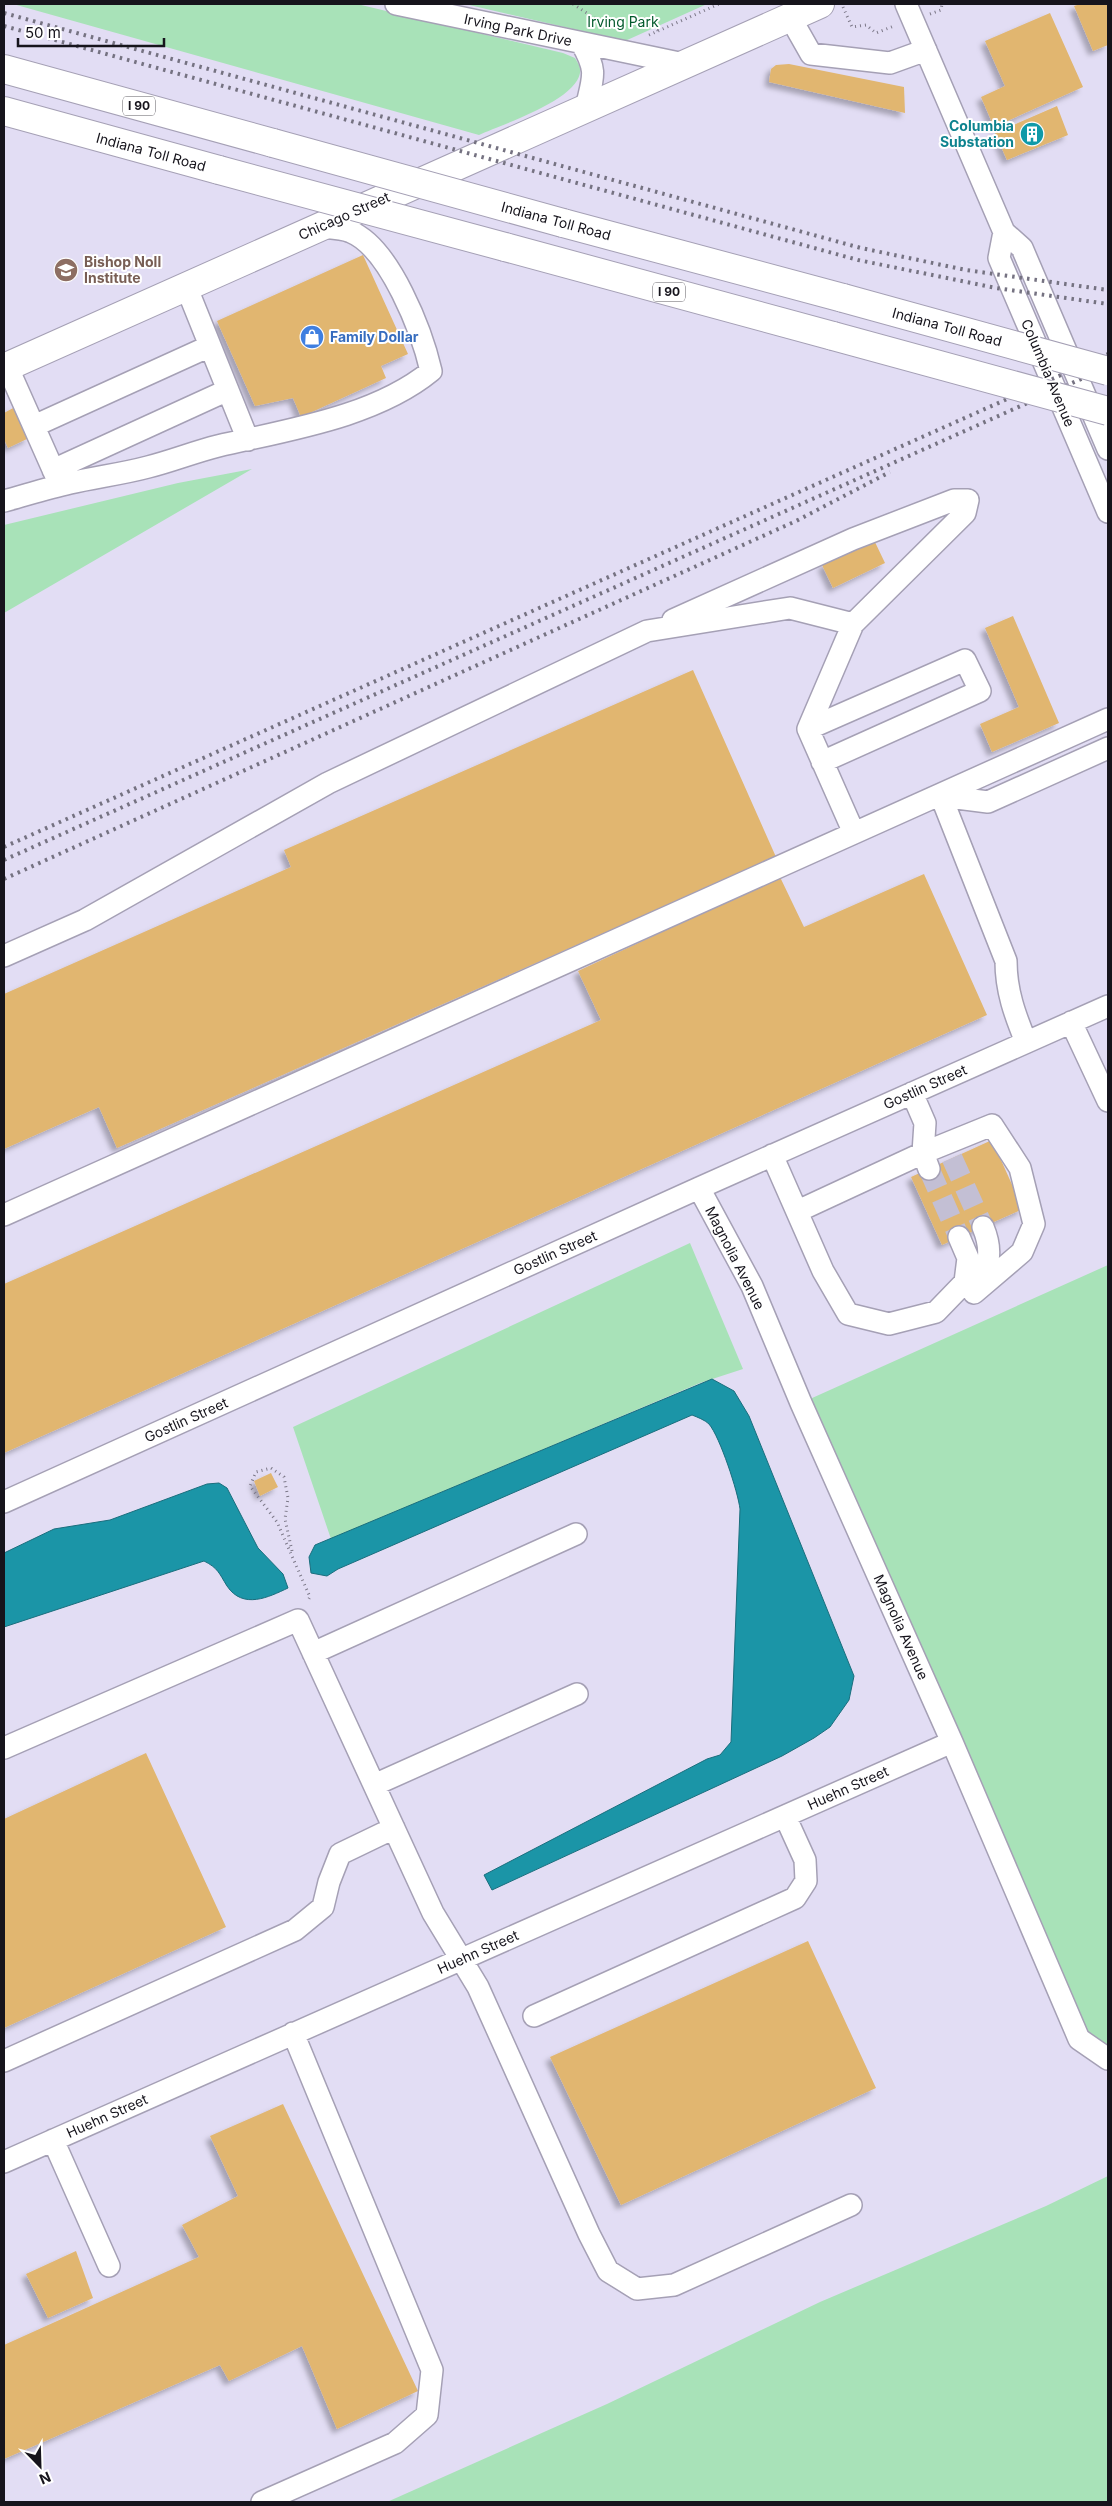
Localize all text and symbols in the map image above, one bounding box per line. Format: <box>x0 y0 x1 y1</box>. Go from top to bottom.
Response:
street label: Irving Park Drive <box>463 10 574 49</box>
park label: Irving Park <box>587 13 659 30</box>
scale bar <box>18 15 164 47</box>
text: 50 m <box>25 23 61 42</box>
road number: I 90 <box>123 96 155 115</box>
place label: Columbia Substation <box>940 117 1014 150</box>
building icon: Columbia Substation <box>1019 121 1045 147</box>
street label: Indiana Toll Road <box>94 129 208 174</box>
street label: Chicago Street <box>295 188 393 243</box>
street label: Indiana Toll Road <box>499 198 613 243</box>
place label: Bishop Noll Institute <box>84 253 161 286</box>
school or university icon: Bishop Noll Institute <box>53 257 79 283</box>
road number: I 90 <box>653 282 685 302</box>
street label: Indiana Toll Road <box>890 304 1004 349</box>
street label: Columbia Avenue <box>1018 316 1079 429</box>
shop icon: Family Dollar <box>299 324 325 350</box>
place label: Family Dollar <box>330 328 419 345</box>
street label: Gostlin Street <box>881 1060 969 1112</box>
street label: Magnolia Avenue <box>702 1203 769 1312</box>
street label: Gostlin Street <box>511 1226 599 1278</box>
street label: Gostlin Street <box>142 1393 230 1445</box>
street label: Magnolia Avenue <box>871 1571 932 1682</box>
street label: Huehn Street <box>805 1762 891 1813</box>
street label: Huehn Street <box>435 1926 521 1977</box>
street label: Huehn Street <box>64 2090 150 2141</box>
north arrow <box>15 2441 65 2491</box>
text: N <box>37 2469 54 2488</box>

